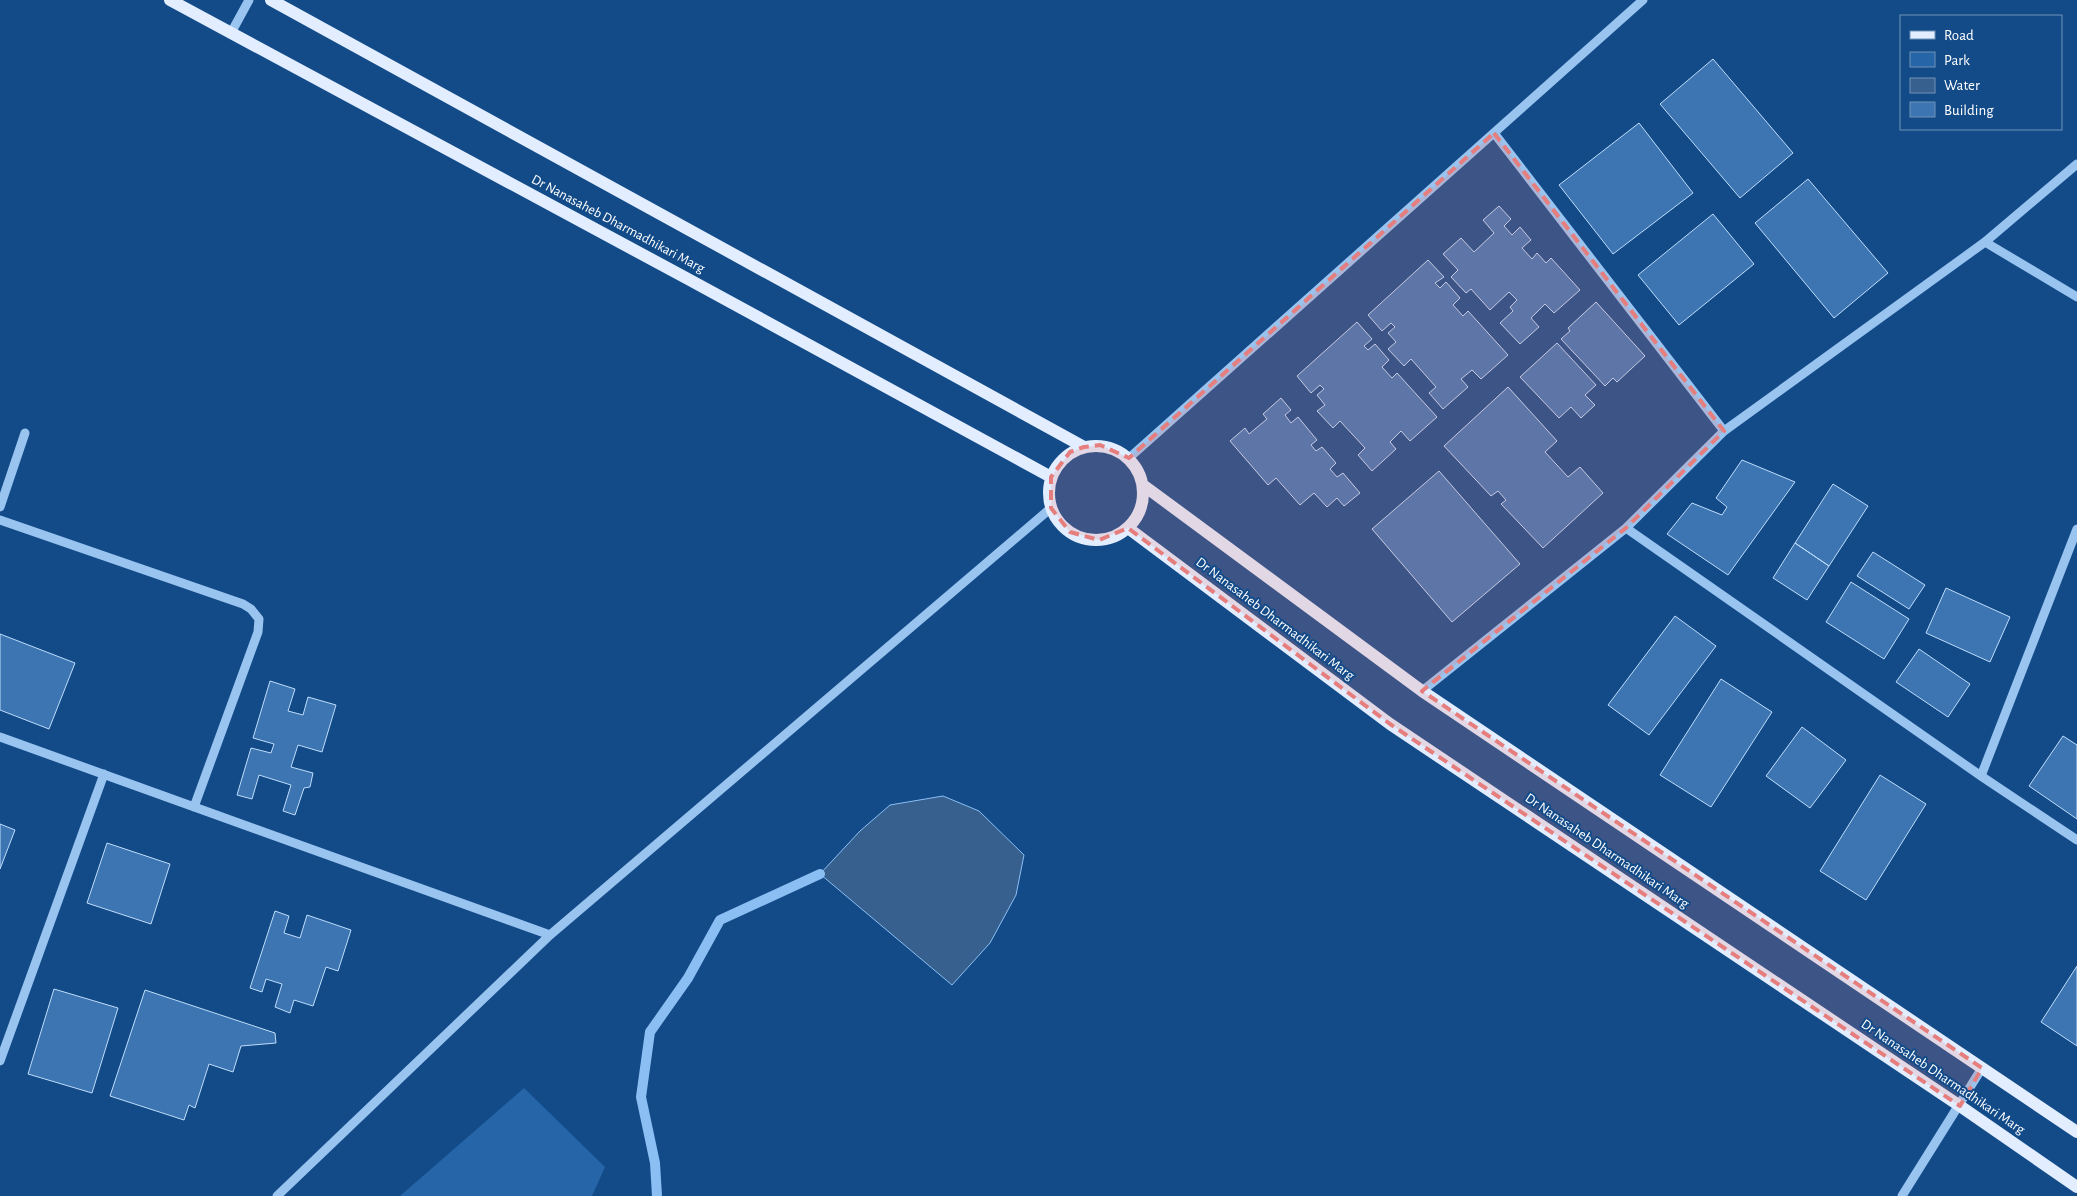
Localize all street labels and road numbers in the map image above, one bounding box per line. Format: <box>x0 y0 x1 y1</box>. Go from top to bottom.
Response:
street label: Dr Nanasaheb Dharmadhikari Marg <box>529 172 707 276</box>
street label: Dr Nanasaheb Dharmadhikari Marg <box>1193 555 1357 683</box>
street label: Dr Nanasaheb Dharmadhikari Marg <box>1523 791 1691 911</box>
street label: Dr Nanasaheb Dharmadhikari Marg <box>1859 1017 2027 1137</box>

